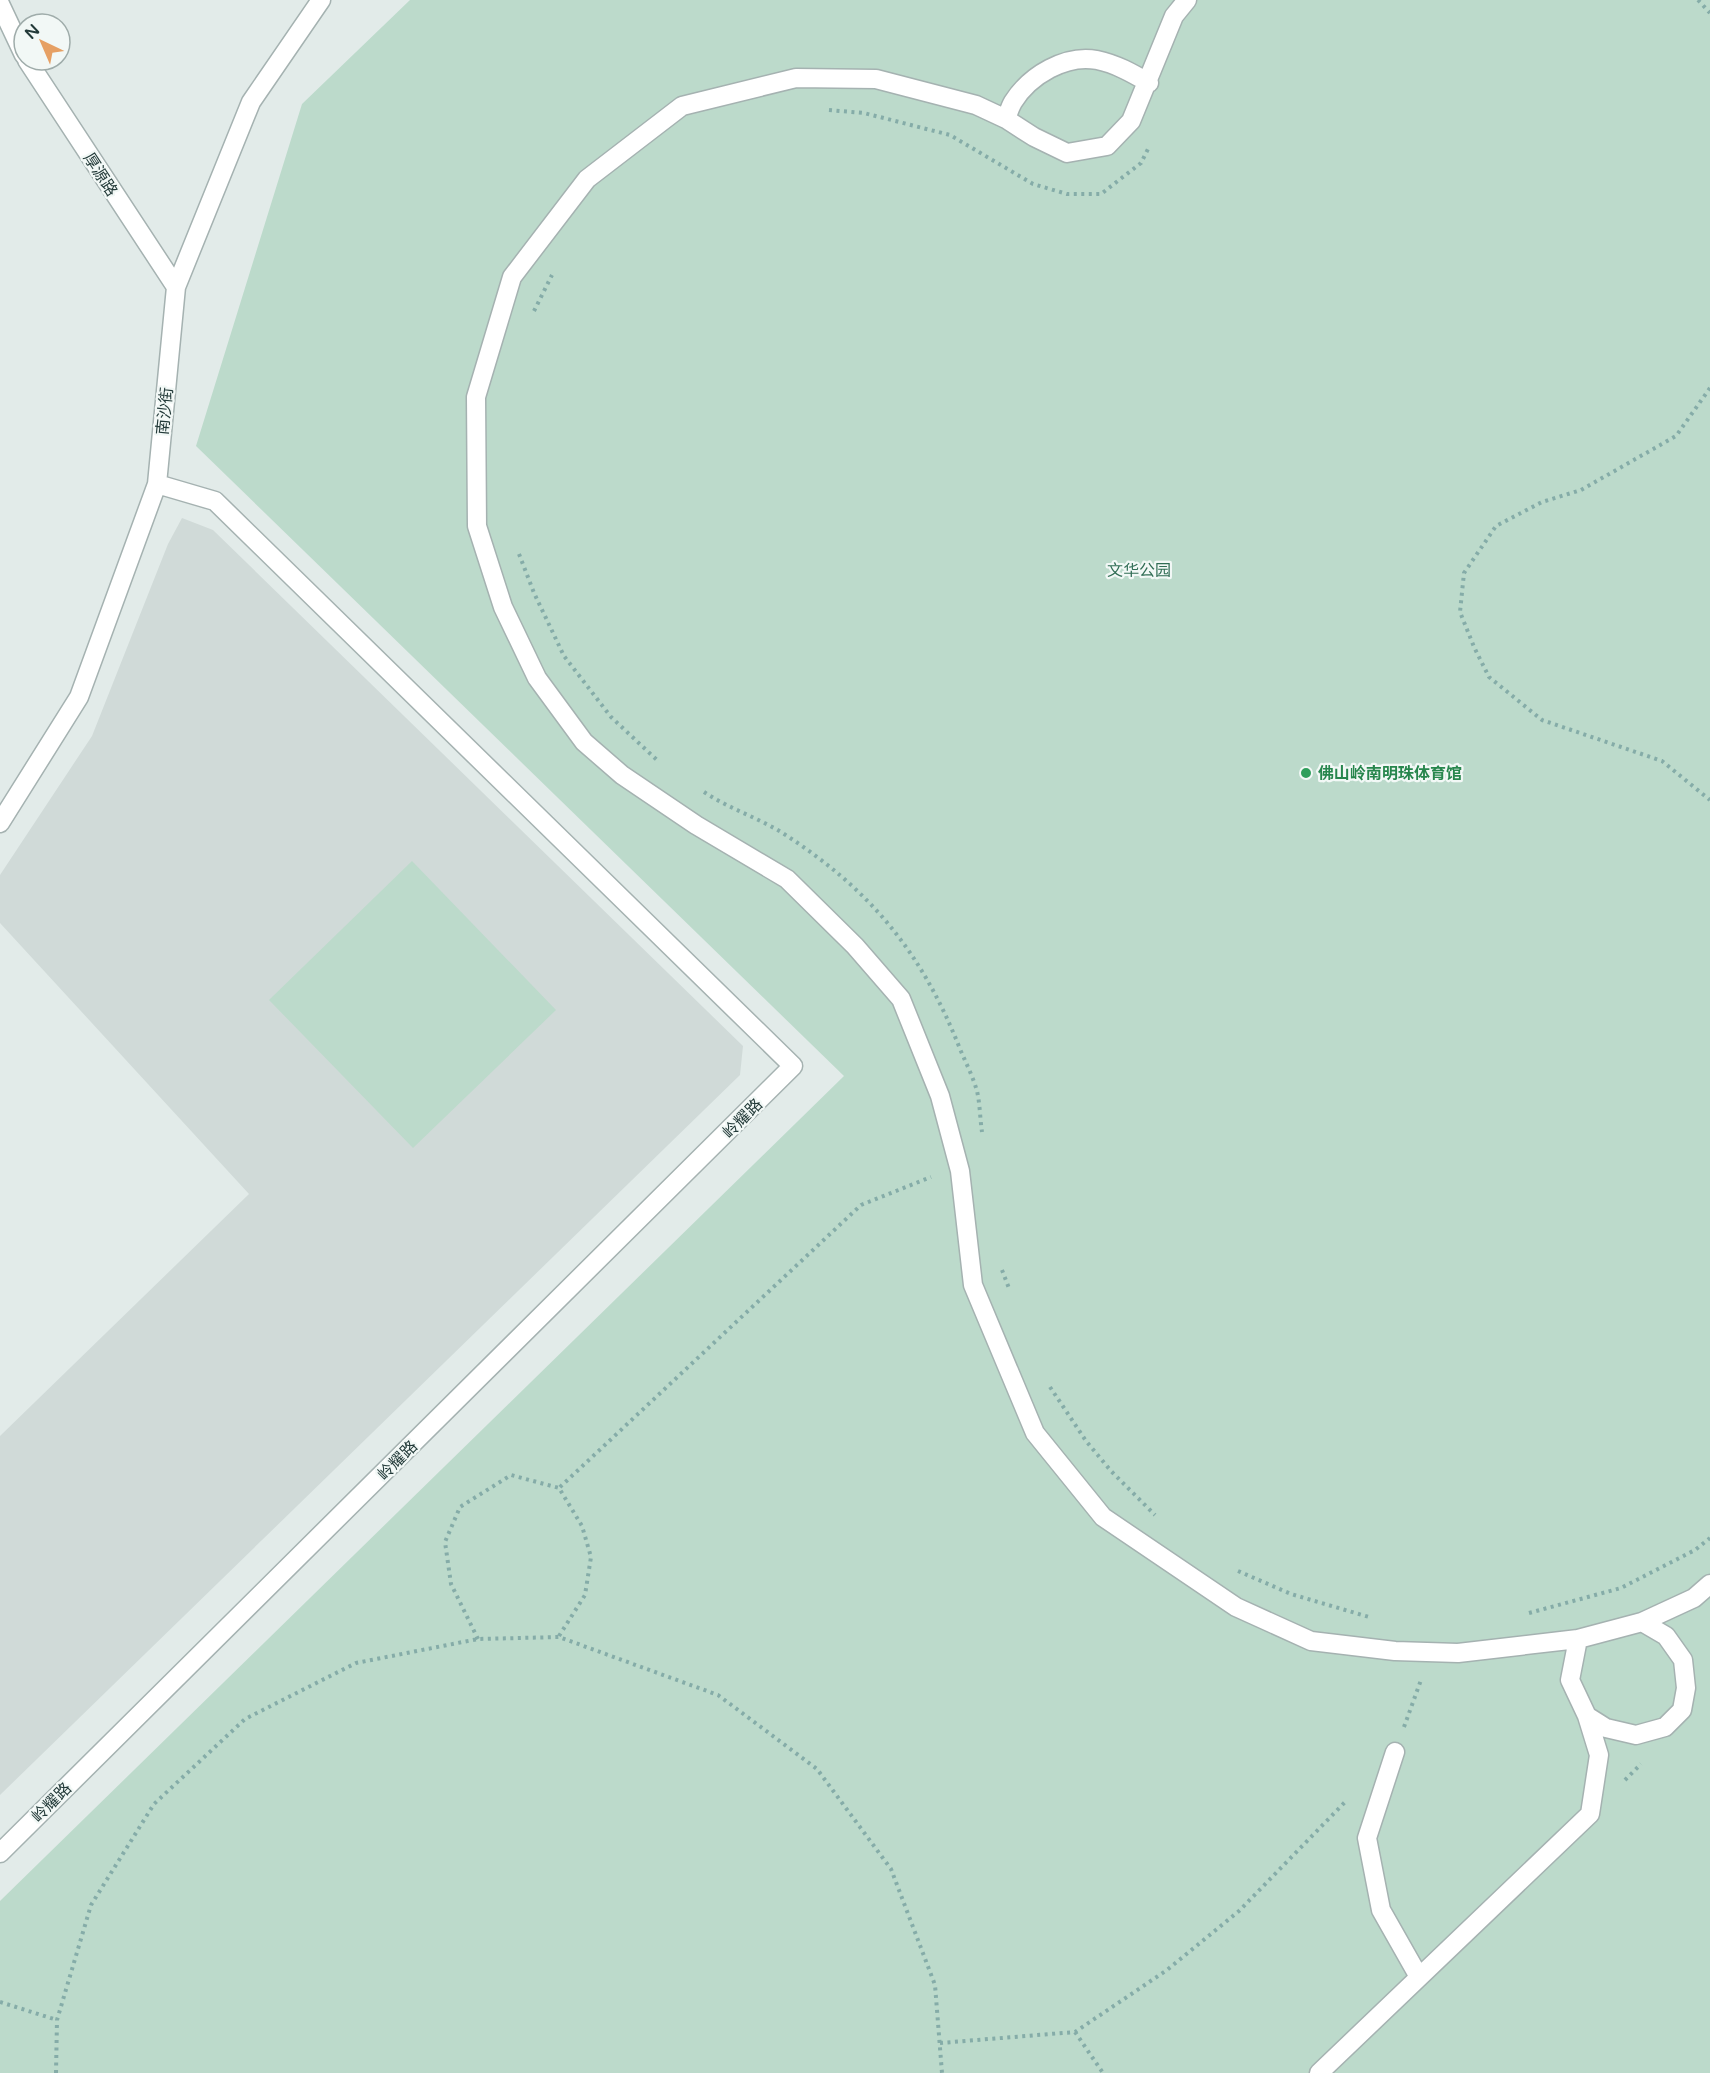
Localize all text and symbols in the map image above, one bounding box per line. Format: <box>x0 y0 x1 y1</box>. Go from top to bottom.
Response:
north arrow <box>12 12 72 72</box>
text: N <box>21 20 44 44</box>
street label: 厚源路 <box>79 149 122 200</box>
street label: 南沙街 <box>153 386 177 436</box>
park label: 文华公园 <box>1107 561 1171 581</box>
place label: 佛山岭南明珠体育馆 <box>1318 764 1462 784</box>
marker: 佛山岭南明珠体育馆 <box>1299 766 1313 780</box>
street label: 岭耀路 <box>719 1095 767 1143</box>
street label: 岭耀路 <box>374 1437 422 1485</box>
street label: 岭耀路 <box>28 1779 76 1827</box>

